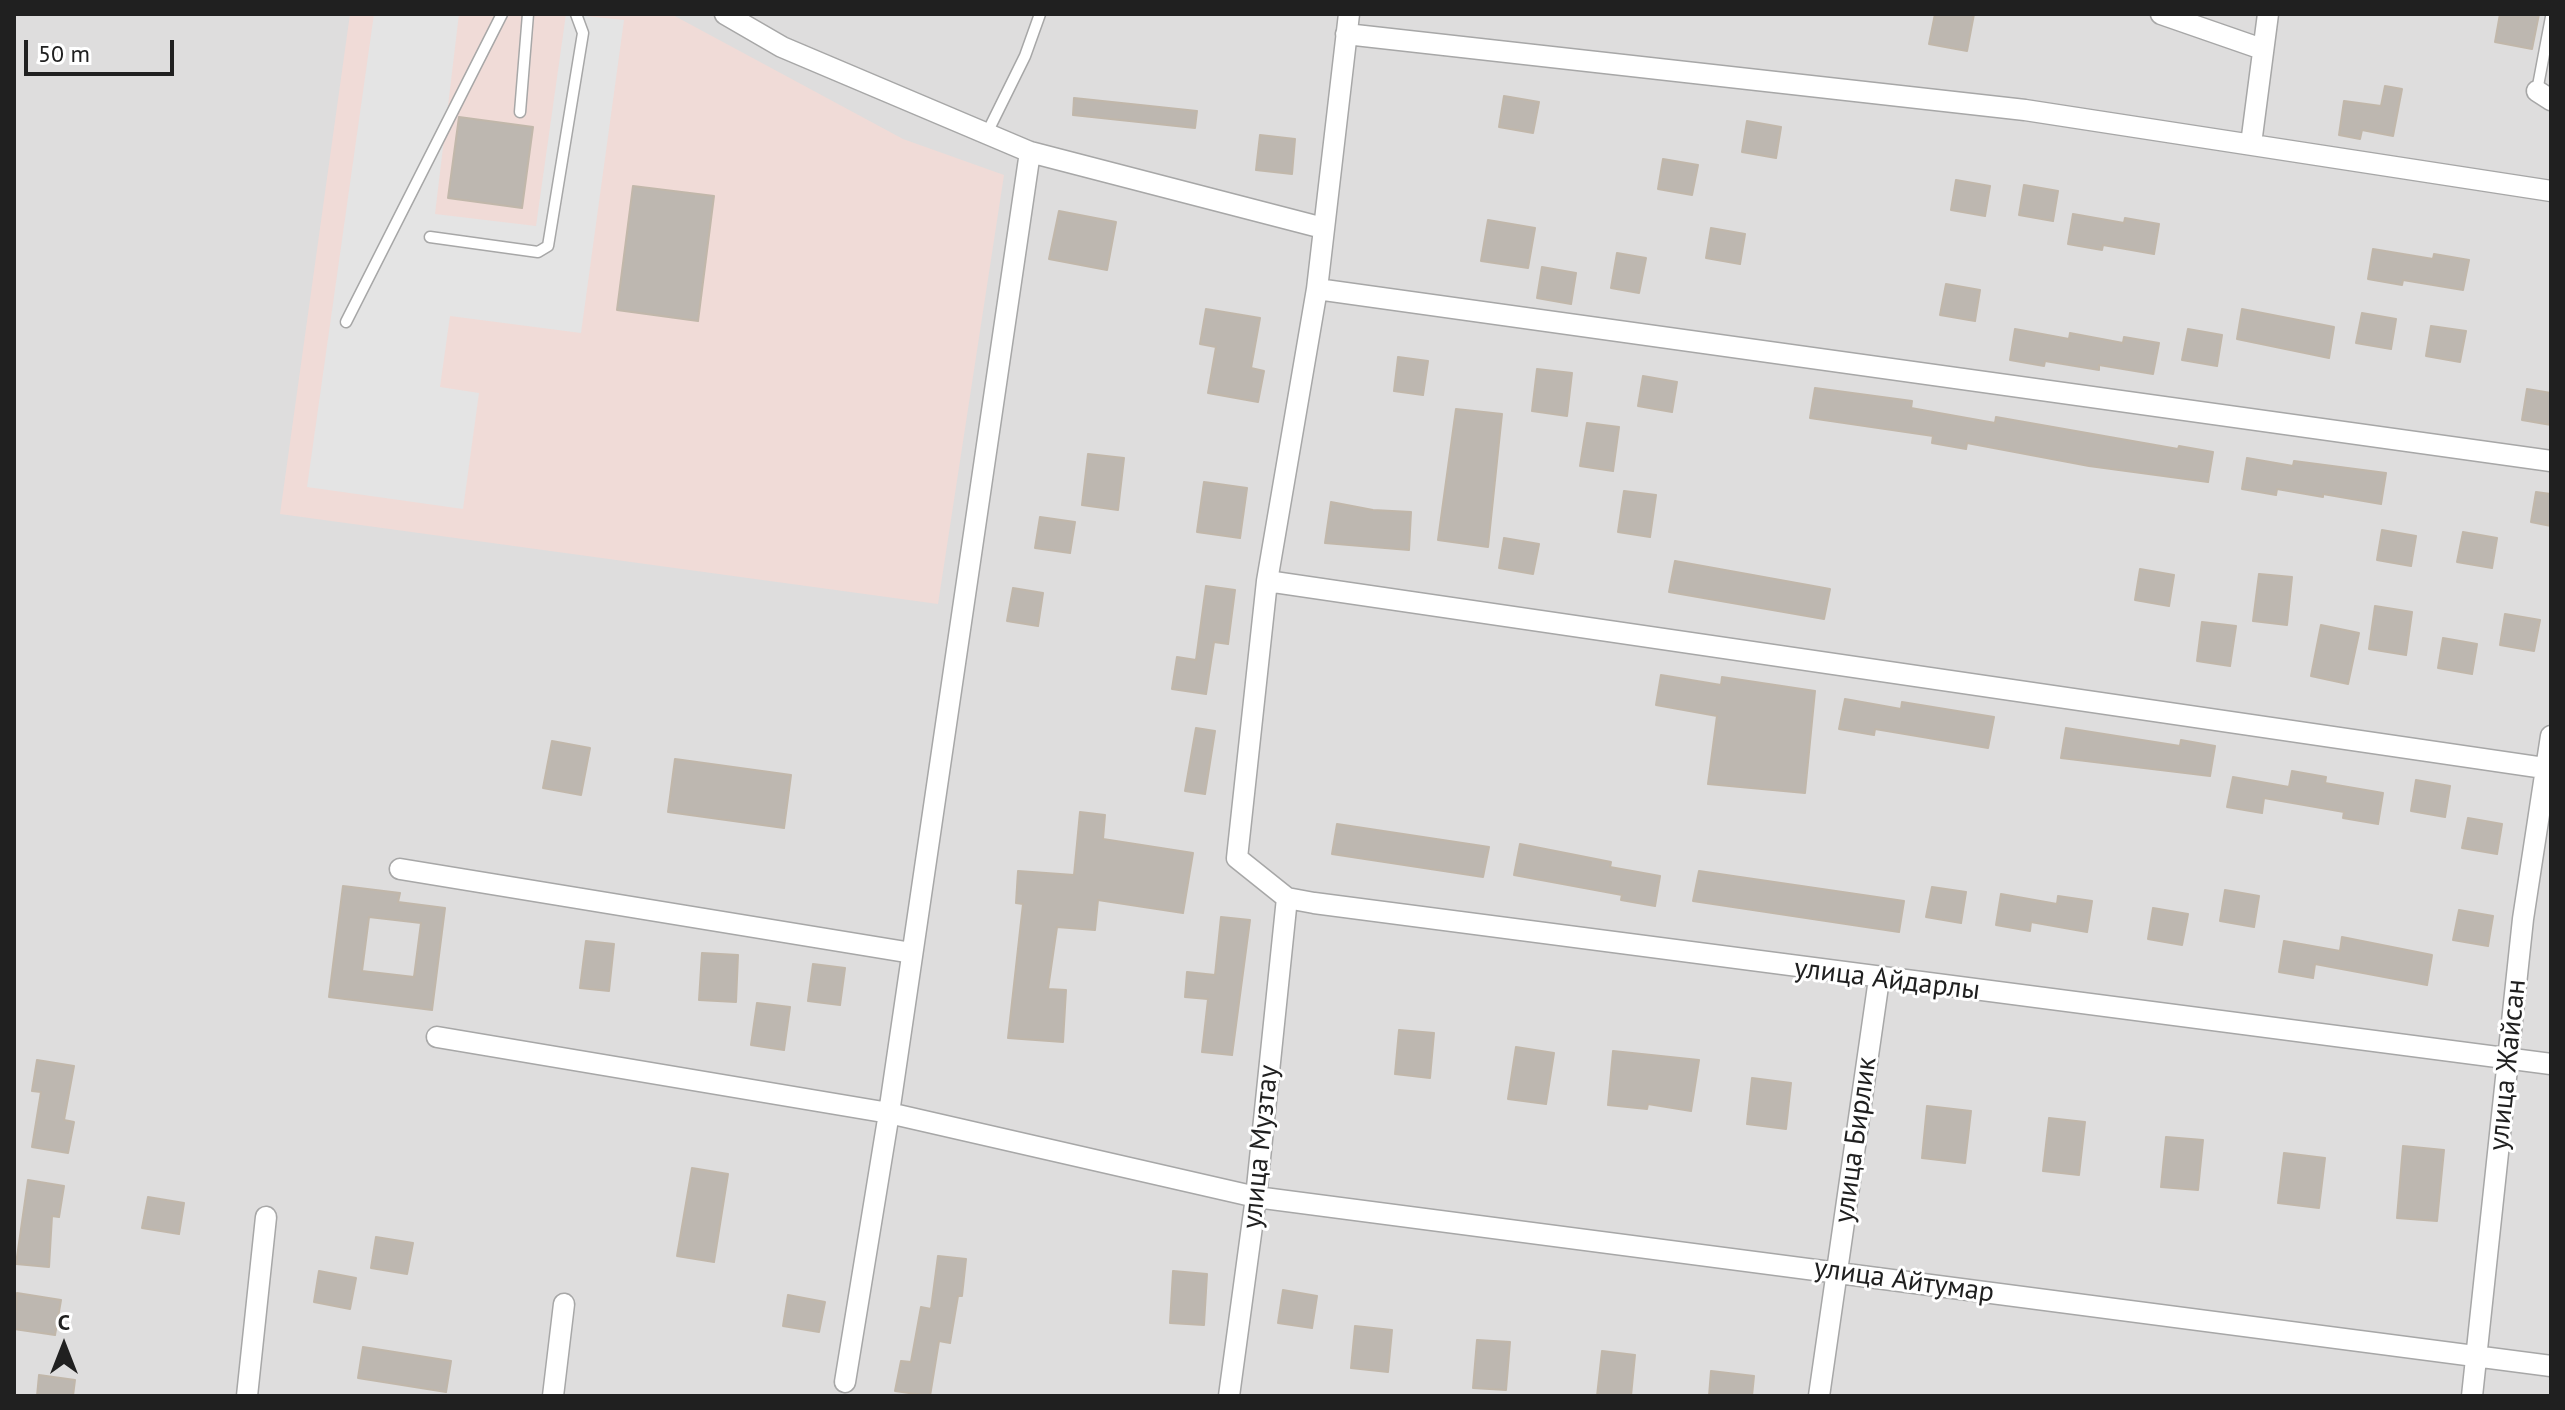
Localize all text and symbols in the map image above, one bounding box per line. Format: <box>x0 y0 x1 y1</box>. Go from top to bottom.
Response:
scale bar <box>28 24 178 74</box>
text: 50 m <box>38 38 90 69</box>
street label: улица Айдарлы <box>1792 952 1982 1008</box>
street label: улица Жайсан <box>2482 978 2534 1152</box>
street label: улица Бирлик <box>1828 1055 1884 1225</box>
street label: улица Музтау <box>1236 1064 1286 1230</box>
street label: улица Айтумар <box>1812 1252 1996 1310</box>
north arrow <box>24 1306 104 1386</box>
text: С <box>58 1308 70 1336</box>

